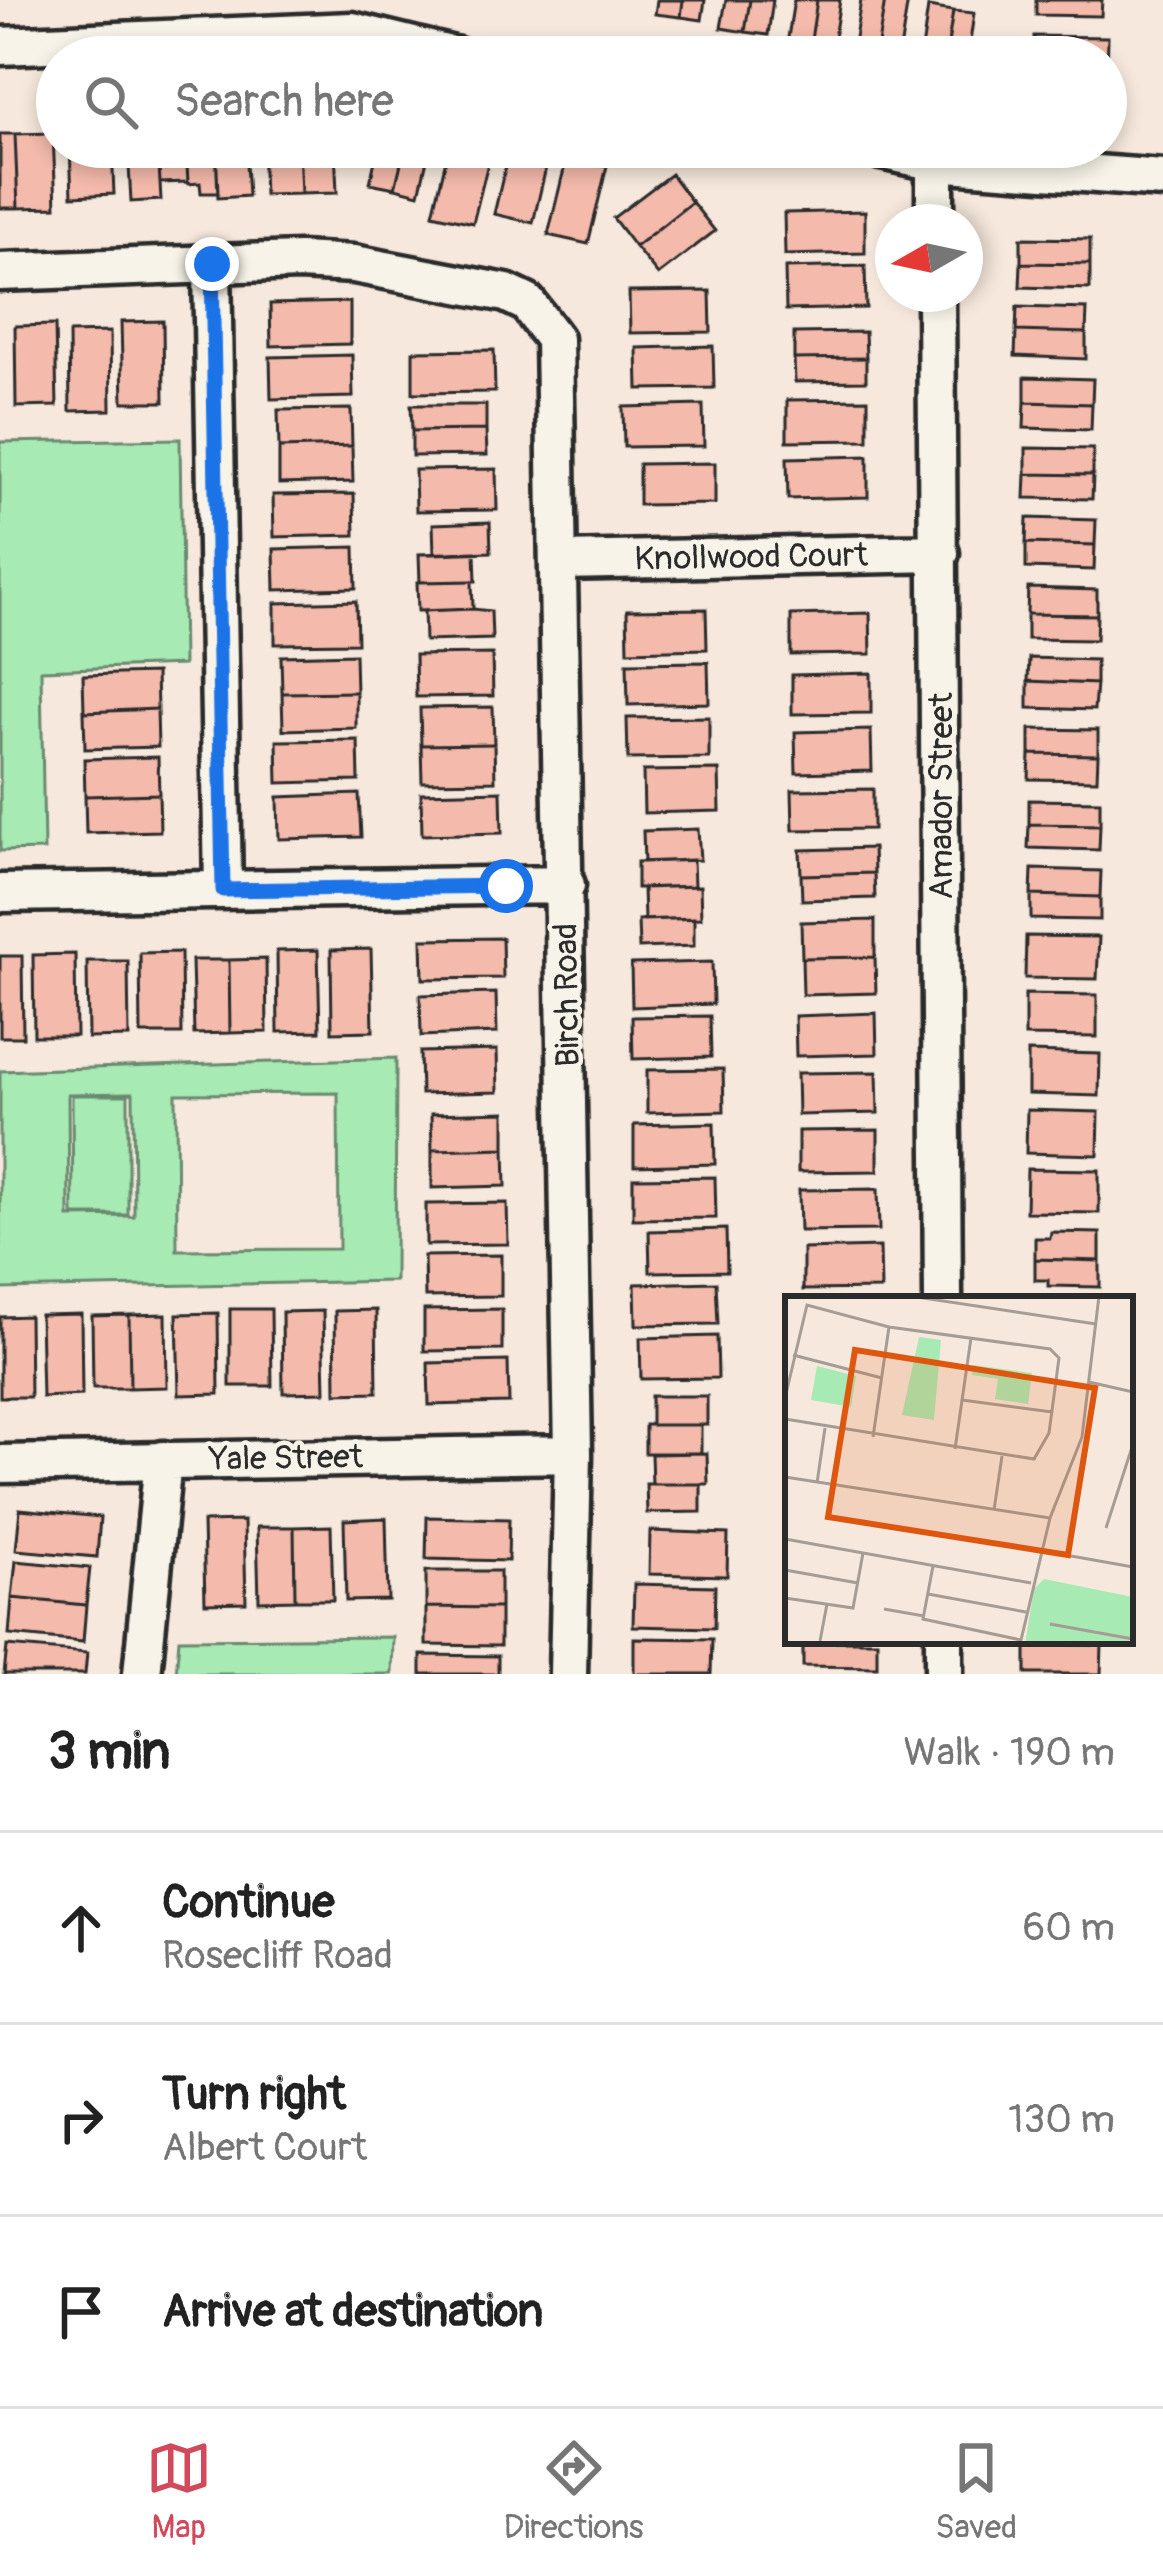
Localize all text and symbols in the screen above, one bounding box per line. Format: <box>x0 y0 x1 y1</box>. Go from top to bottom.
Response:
search box <box>36 36 1127 168</box>
icon: search <box>78 69 144 135</box>
text: Search here <box>174 74 394 130</box>
north arrow <box>875 204 983 312</box>
route end <box>185 237 239 291</box>
street label: Knollwood Court <box>634 534 869 580</box>
street label: Amador Street <box>921 692 962 900</box>
route start <box>479 859 533 913</box>
street label: Birch Road <box>545 923 589 1067</box>
inset map <box>785 1296 1133 1644</box>
street label: Yale Street <box>208 1436 364 1480</box>
text: 3 min <box>48 1720 170 1784</box>
text: Walk · 190 m <box>903 1728 1115 1777</box>
text: Continue <box>162 1875 335 1931</box>
icon: ahead <box>48 1895 114 1961</box>
text: 60 m <box>1023 1903 1115 1952</box>
text: Rosecliff Road <box>162 1931 393 1980</box>
text: Turn right <box>162 2067 346 2123</box>
icon: right <box>48 2087 114 2153</box>
text: 130 m <box>1008 2095 1115 2144</box>
text: Albert Court <box>162 2123 367 2172</box>
icon: arrive <box>48 2279 114 2345</box>
text: Arrive at destination <box>162 2284 543 2340</box>
tab: Map <box>146 2435 212 2548</box>
tab: Directions <box>504 2435 644 2548</box>
tab: Saved <box>935 2435 1017 2548</box>

